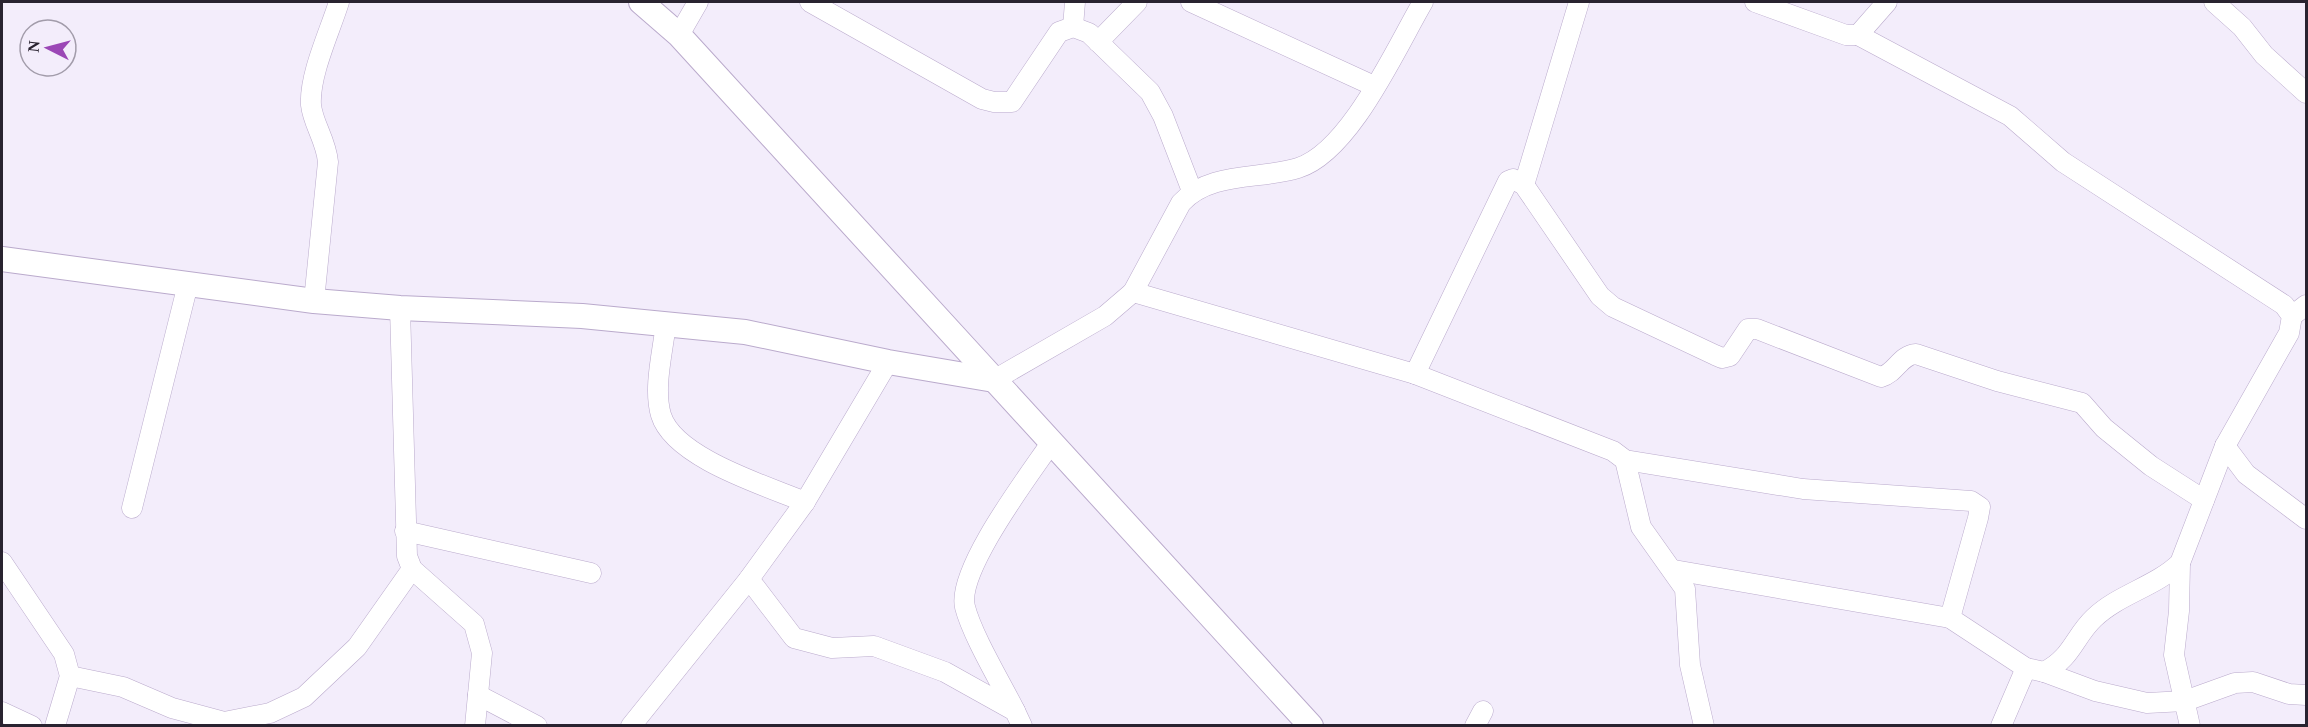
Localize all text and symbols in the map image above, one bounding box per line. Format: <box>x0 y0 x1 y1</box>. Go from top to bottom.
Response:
north arrow <box>18 18 78 78</box>
text: N <box>25 39 43 53</box>

